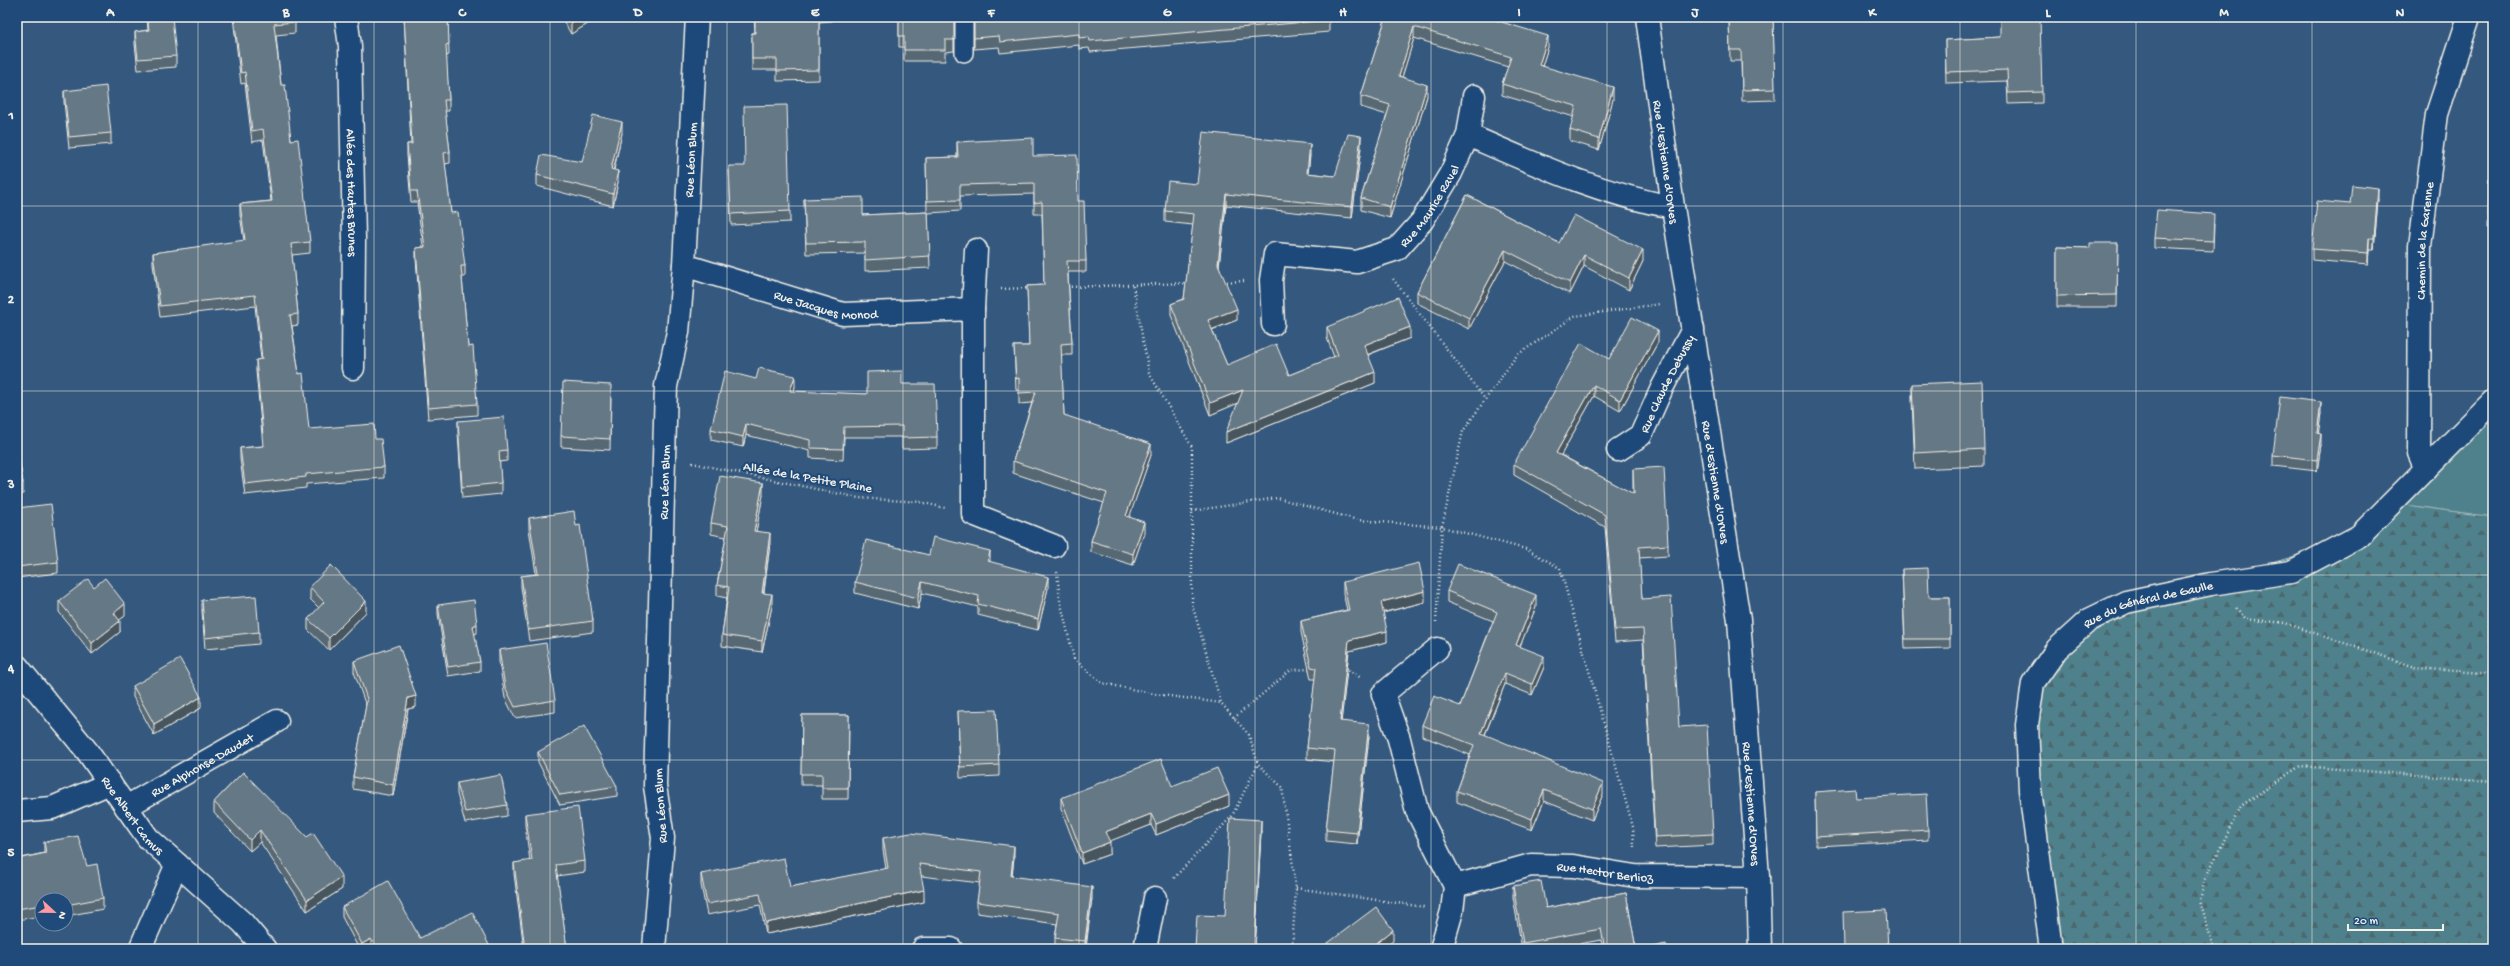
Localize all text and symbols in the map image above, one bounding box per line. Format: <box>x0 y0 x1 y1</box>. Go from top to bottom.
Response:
text: A <box>105 6 115 21</box>
text: B <box>282 6 291 21</box>
text: C <box>457 6 467 21</box>
text: D <box>633 6 643 21</box>
text: E <box>811 6 820 21</box>
text: F <box>987 6 996 21</box>
text: G <box>1163 6 1172 21</box>
text: H <box>1339 6 1347 21</box>
text: I <box>1517 6 1521 21</box>
text: J <box>1691 6 1700 21</box>
text: K <box>1867 6 1877 21</box>
text: L <box>2046 6 2052 21</box>
text: M <box>2219 6 2229 21</box>
text: N <box>2396 6 2405 21</box>
street label: Rue d'Estienne d'Orves <box>1648 99 1681 226</box>
text: 1 <box>7 109 14 124</box>
street label: Rue Léon Blum <box>683 122 701 198</box>
street label: Allée des Hautes Brunes <box>342 129 359 258</box>
street label: Rue Maurice Ravel <box>1397 163 1464 251</box>
street label: Chemin de la Garenne <box>2415 181 2438 300</box>
street label: Rue Jacques Monod <box>772 288 879 324</box>
text: 2 <box>8 293 15 308</box>
street label: Rue Claude Debussy <box>1638 332 1699 436</box>
street label: Rue d'Estienne d'Orves <box>1697 420 1732 546</box>
street label: Rue Léon Blum <box>657 444 674 520</box>
street label: Allée de la Petite Plaine <box>742 460 873 497</box>
text: 3 <box>7 478 15 493</box>
street label: Rue du Général de Gaulle <box>2080 579 2215 632</box>
text: 4 <box>7 662 15 677</box>
street label: Rue Alphonse Daudet <box>149 730 258 801</box>
street label: Rue d'Estienne d'Orves <box>1738 741 1762 867</box>
street label: Rue Léon Blum <box>651 768 672 844</box>
street label: Rue Albert Camus <box>97 774 167 859</box>
text: 5 <box>8 846 15 861</box>
street label: Rue Hector Berlioz <box>1556 861 1654 886</box>
north arrow <box>34 892 74 932</box>
scale bar <box>2348 906 2443 932</box>
text: N <box>55 909 68 921</box>
text: 20 m <box>2354 915 2379 929</box>

